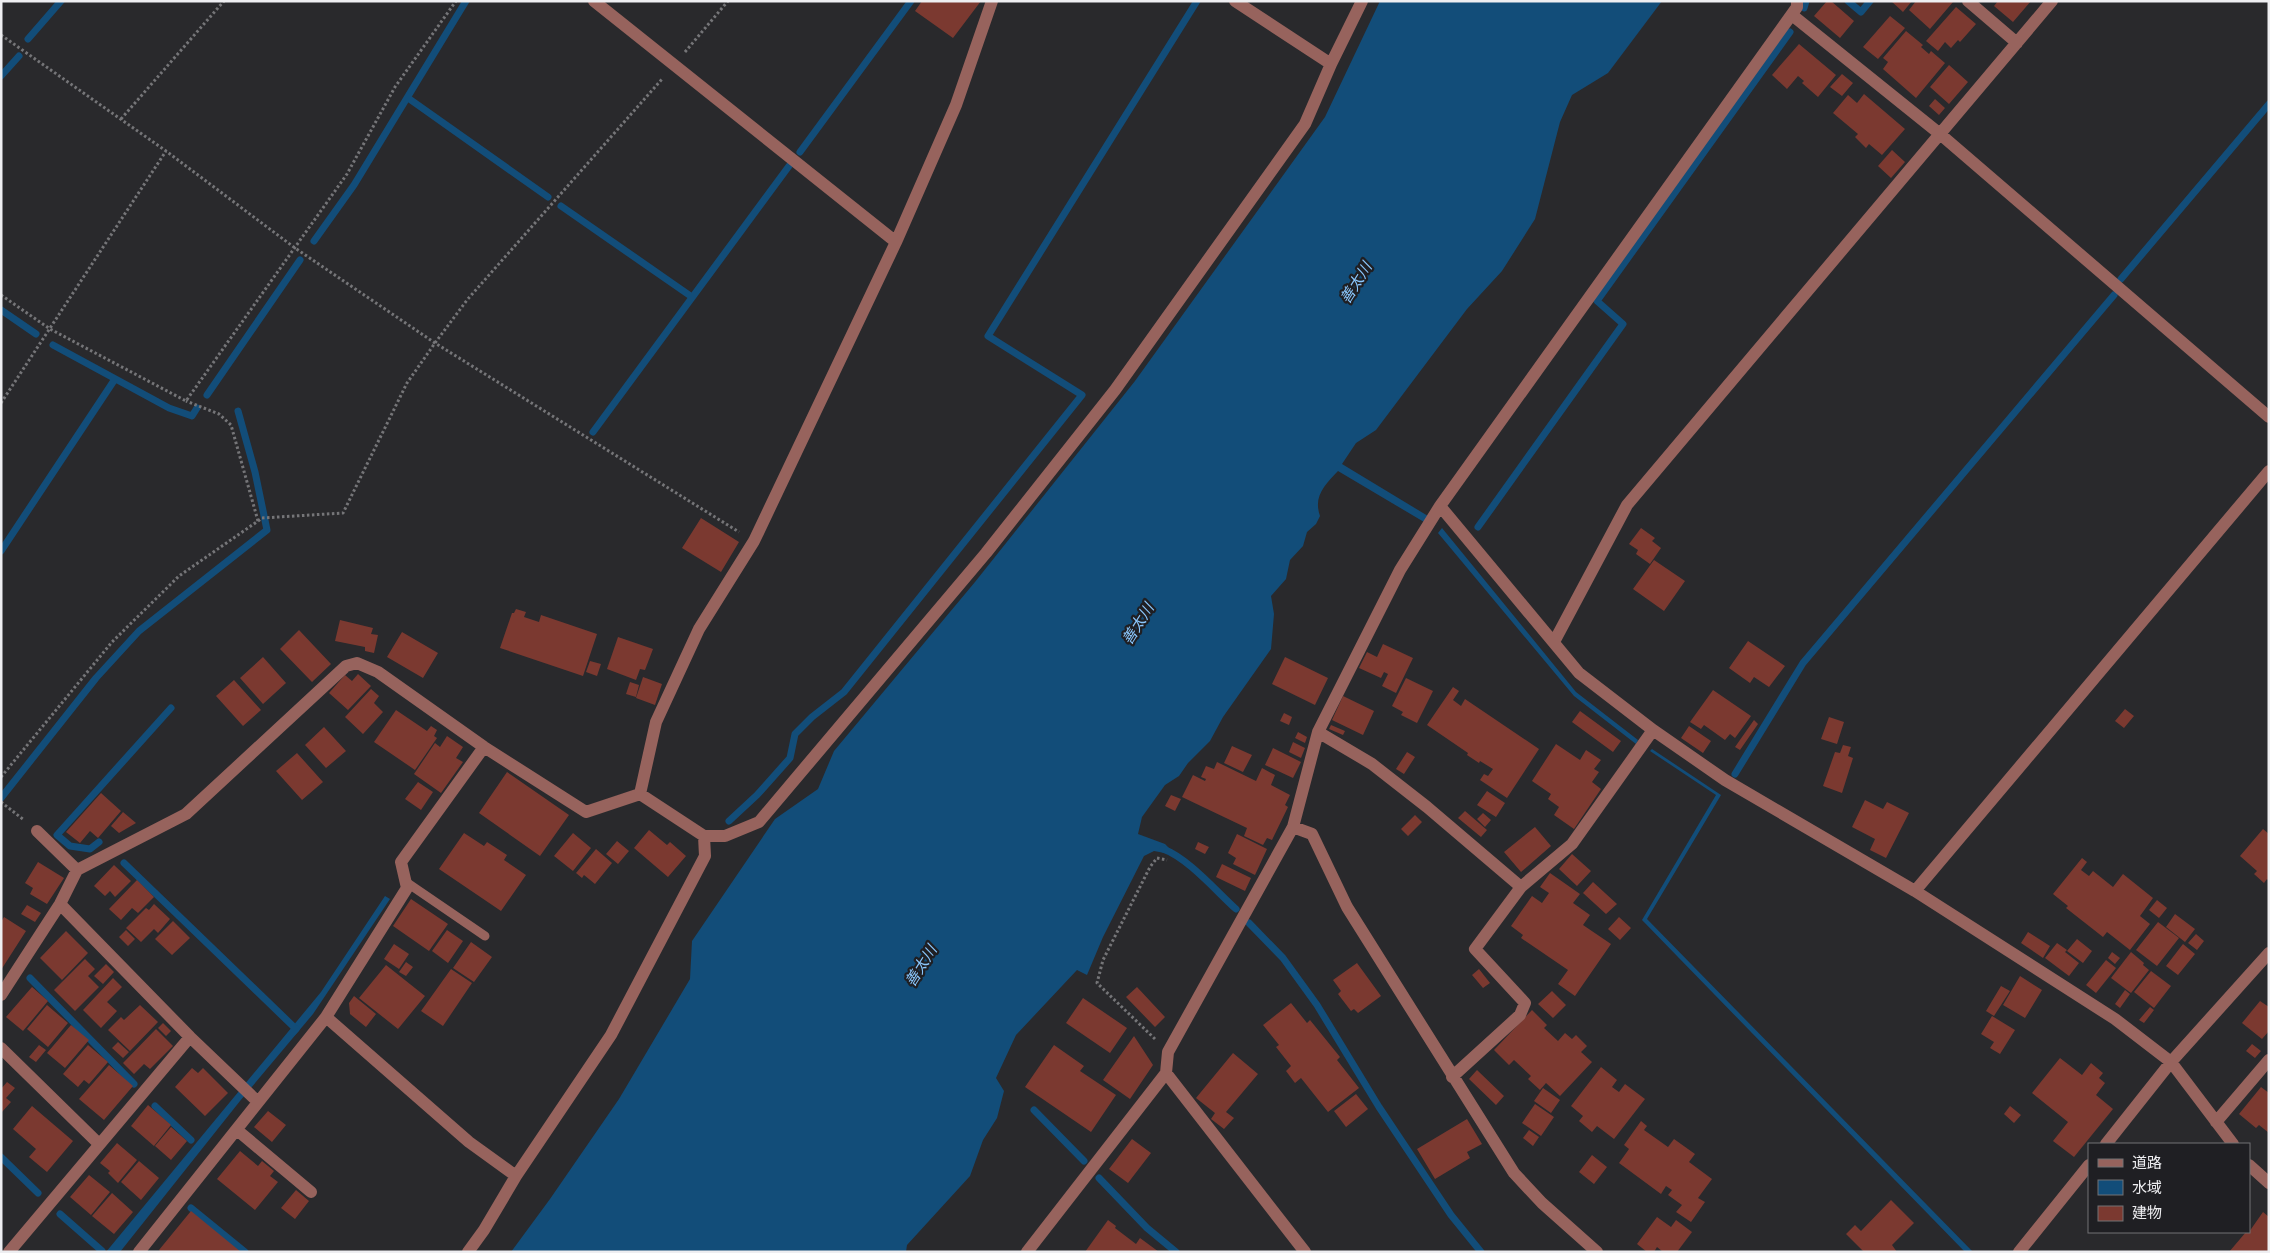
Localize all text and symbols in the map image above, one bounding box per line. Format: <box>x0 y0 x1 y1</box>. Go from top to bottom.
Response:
water label: 善太川 <box>1336 257 1377 307</box>
water label: 善太川 <box>1118 598 1159 648</box>
water label: 善太川 <box>901 940 942 990</box>
legend <box>2088 1143 2250 1233</box>
text: 道路 <box>2132 1154 2162 1172</box>
text: 水域 <box>2132 1179 2162 1197</box>
text: 建物 <box>2132 1204 2162 1222</box>

